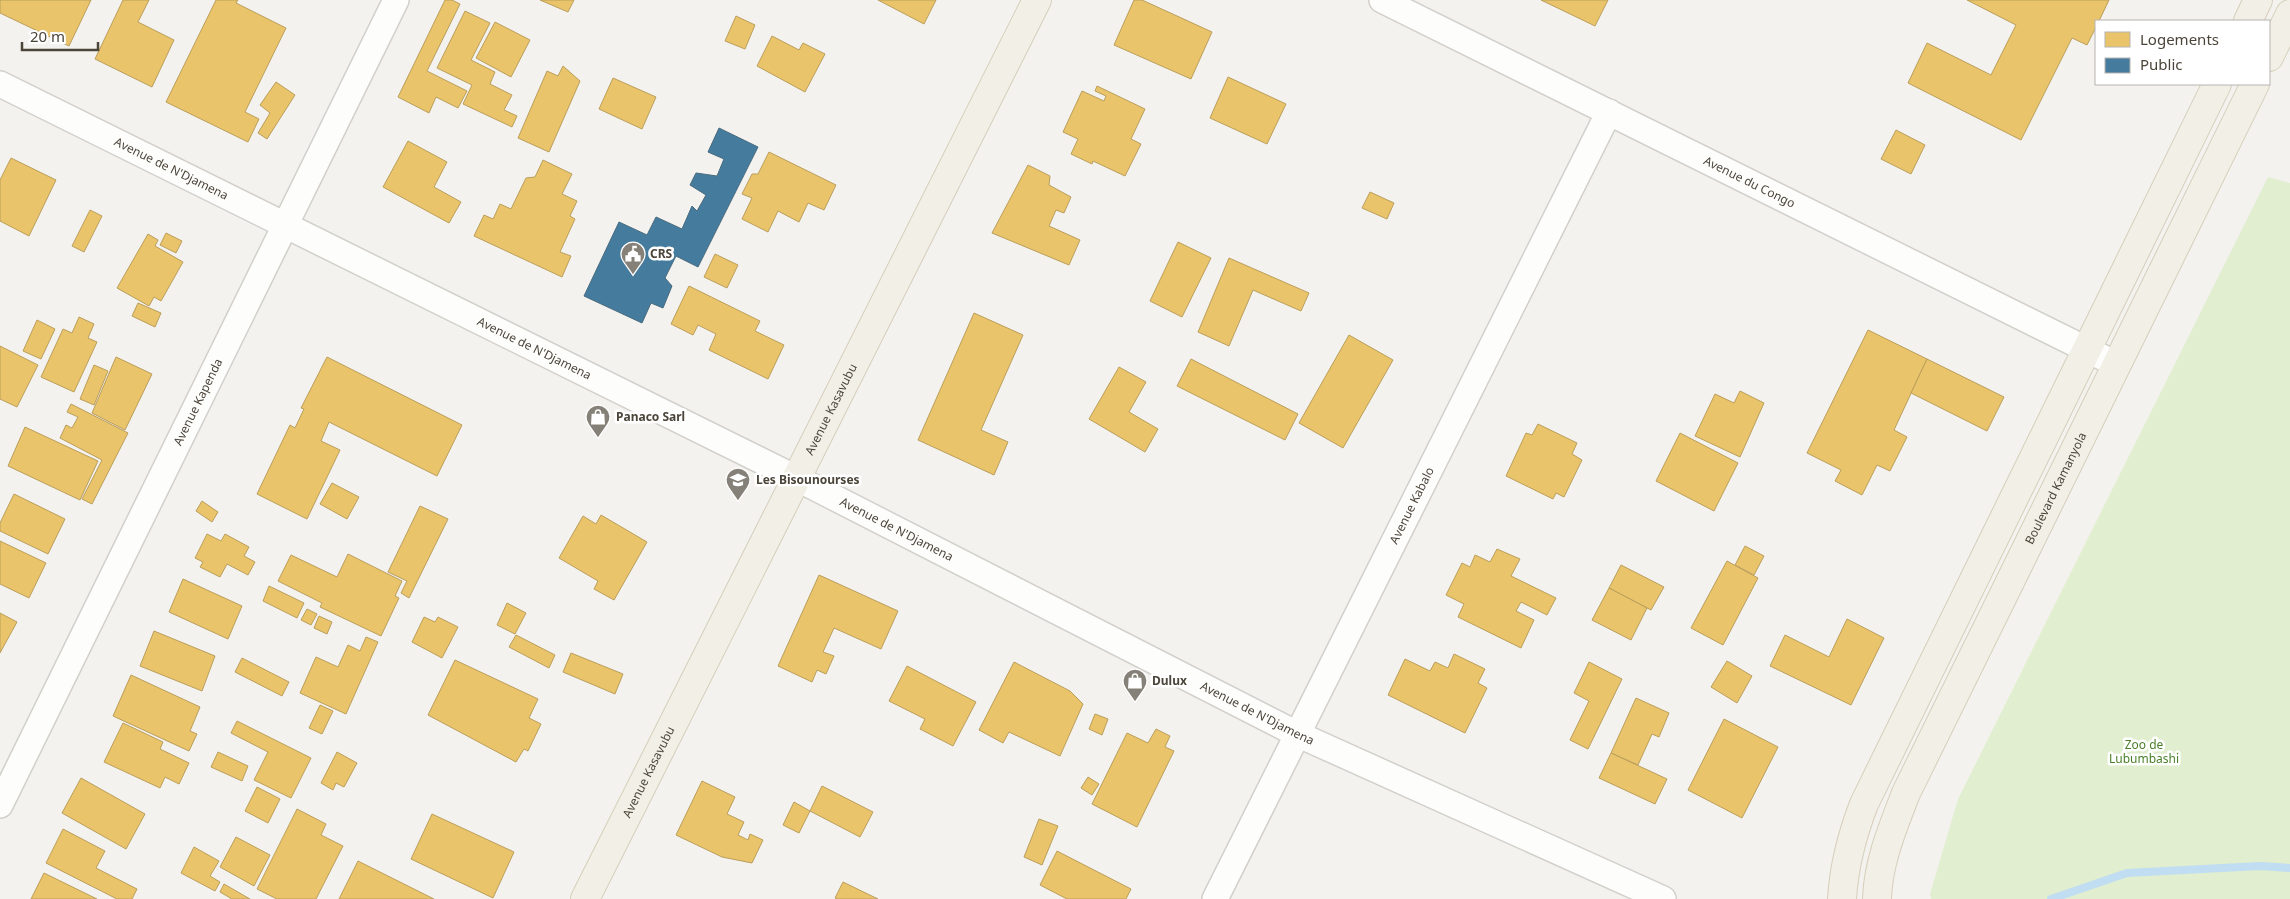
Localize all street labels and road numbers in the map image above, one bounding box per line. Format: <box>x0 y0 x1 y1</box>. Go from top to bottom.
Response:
street label: Avenue de N'Djamena <box>112 133 231 204</box>
street label: Avenue du Congo <box>1701 152 1798 212</box>
street label: Avenue de N'Djamena <box>474 313 594 383</box>
street label: Avenue Kapenda <box>169 355 226 448</box>
street label: Avenue Kasavubu <box>801 361 861 458</box>
street label: Boulevard Kamanyola <box>2021 429 2090 547</box>
street label: Avenue Kabalo <box>1385 464 1438 547</box>
street label: Avenue de N'Djamena <box>837 493 956 565</box>
street label: Avenue de N'Djamena <box>1198 677 1317 749</box>
street label: Avenue Kasavubu <box>618 723 678 821</box>

